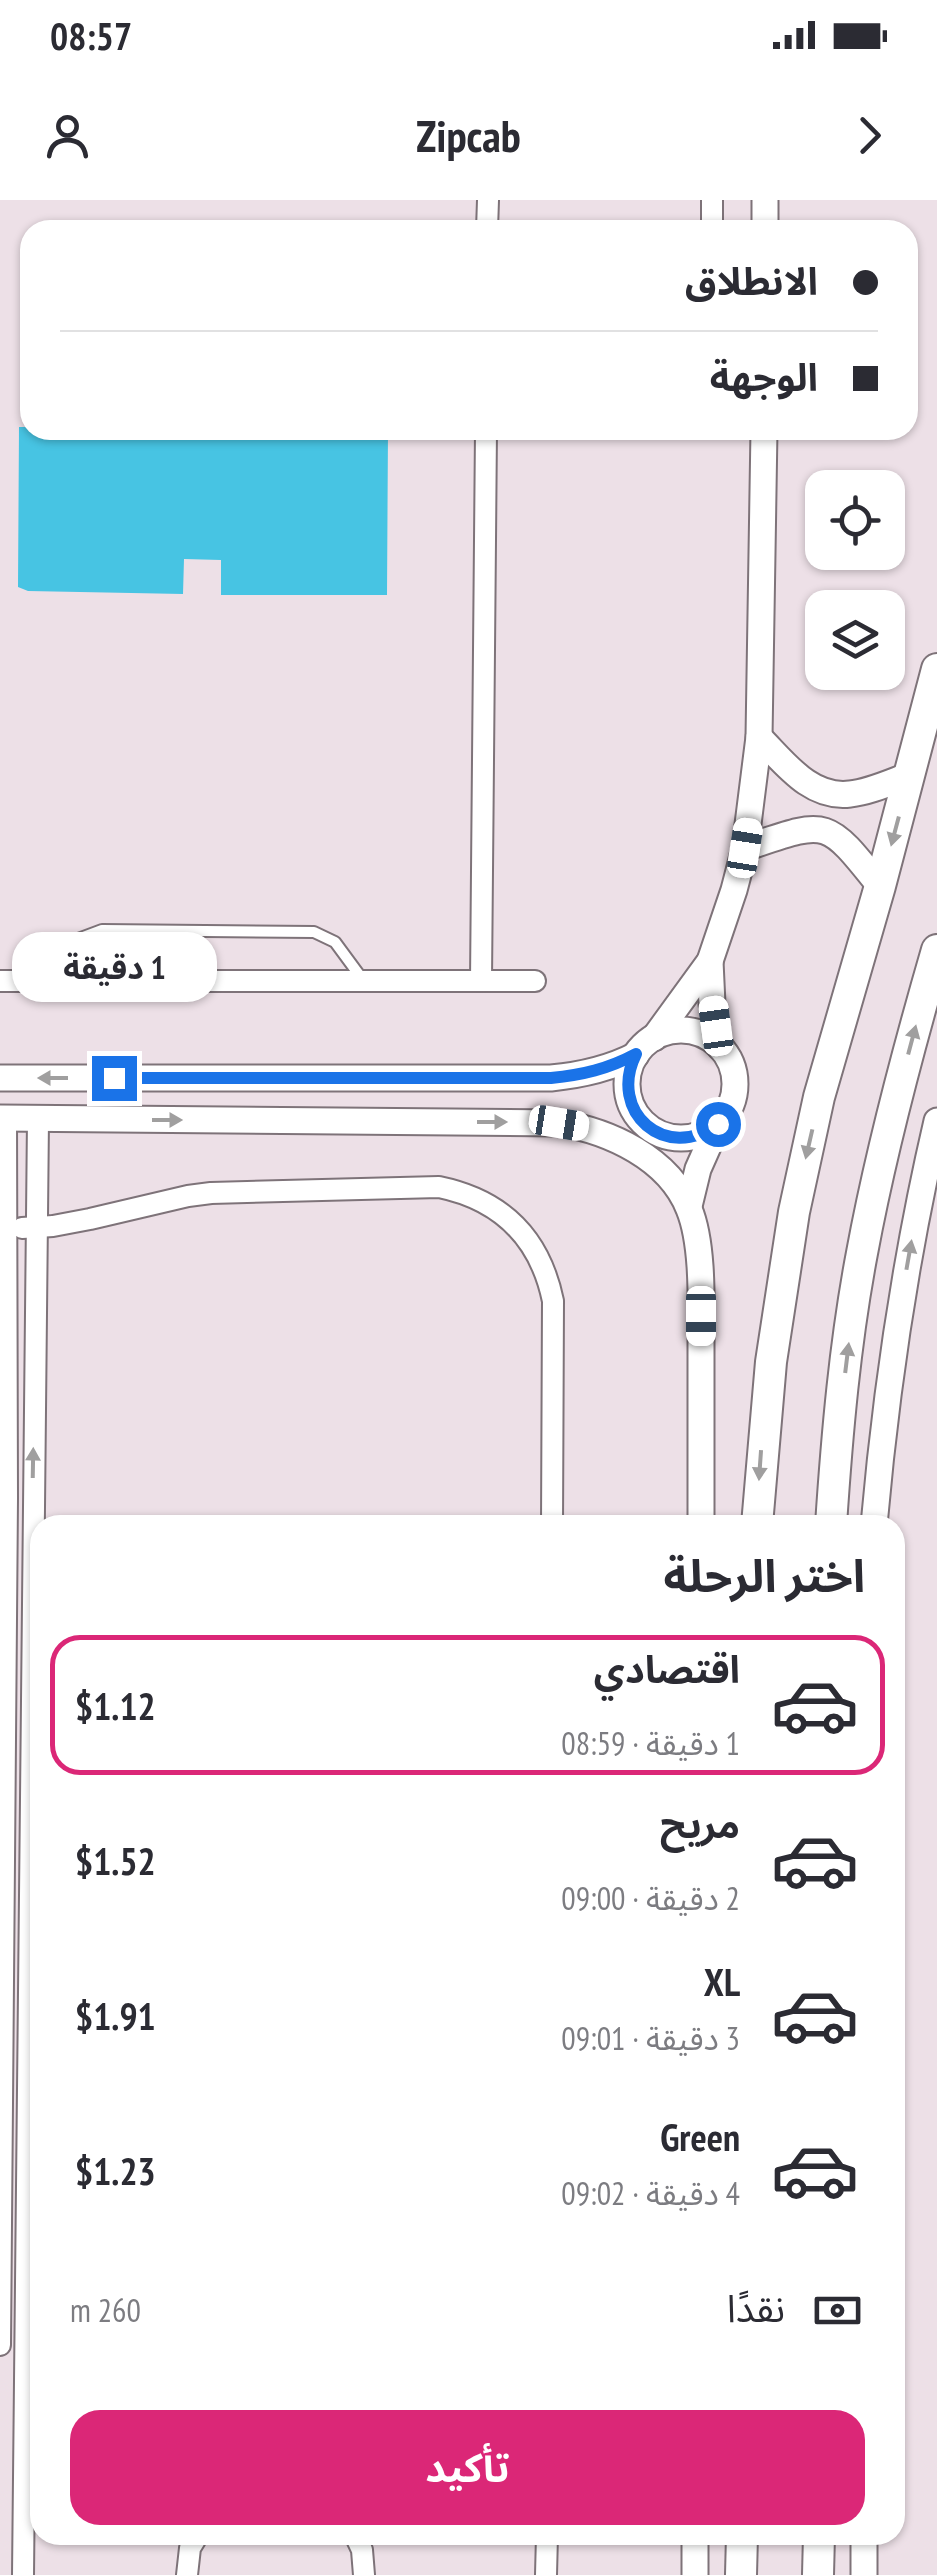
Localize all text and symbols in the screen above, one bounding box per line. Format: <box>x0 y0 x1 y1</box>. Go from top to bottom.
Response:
text: 08:57 <box>50 11 132 60</box>
text: Zipcab <box>416 106 521 164</box>
icon: person <box>40 108 95 163</box>
icon: forward <box>842 108 897 163</box>
text: الانطلاق <box>685 256 818 305</box>
text: الوجهة <box>710 352 818 401</box>
map controls <box>805 470 905 690</box>
button: locate <box>805 470 905 570</box>
button: layers <box>805 590 905 690</box>
car <box>725 816 765 880</box>
one-way arrow <box>887 816 903 847</box>
callout: 1 دقيقة <box>12 933 216 1003</box>
text: 1 دقيقة <box>63 946 166 988</box>
car <box>697 994 735 1058</box>
one-way arrow <box>904 1024 920 1055</box>
route end <box>92 1056 137 1101</box>
one-way arrow <box>36 1070 68 1086</box>
route start <box>696 1102 741 1147</box>
car <box>527 1103 591 1143</box>
one-way arrow <box>152 1112 184 1128</box>
one-way arrow <box>477 1114 509 1130</box>
one-way arrow <box>801 1129 816 1160</box>
one-way arrow <box>902 1239 917 1270</box>
car <box>686 1286 716 1346</box>
one-way arrow <box>839 1342 855 1374</box>
one-way arrow <box>25 1446 41 1478</box>
one-way arrow <box>752 1450 768 1482</box>
text: اختر الرحلة <box>664 1546 865 1604</box>
text: اقتصادي <box>594 1644 740 1693</box>
icon: car <box>770 1660 860 1750</box>
text: $1.12 <box>75 1681 156 1730</box>
text: 1 دقيقة · 08:59 <box>561 1722 740 1764</box>
text: مريح <box>660 1799 740 1848</box>
icon: car <box>770 1815 860 1905</box>
text: $1.52 <box>75 1836 156 1885</box>
text: 2 دقيقة · 09:00 <box>561 1877 740 1919</box>
text: XL <box>704 1957 740 2006</box>
icon: car <box>770 1970 860 2060</box>
text: $1.91 <box>75 1991 156 2040</box>
text: 3 دقيقة · 09:01 <box>561 2017 740 2059</box>
text: Green <box>660 2112 740 2161</box>
icon: car <box>770 2125 860 2215</box>
text: $1.23 <box>75 2146 156 2195</box>
text: 4 دقيقة · 09:02 <box>561 2172 740 2214</box>
text: نقدًا <box>727 2283 785 2332</box>
icon: cash <box>810 2283 865 2338</box>
text: 260 m <box>70 2289 141 2331</box>
button: تأكيد <box>70 2410 865 2525</box>

